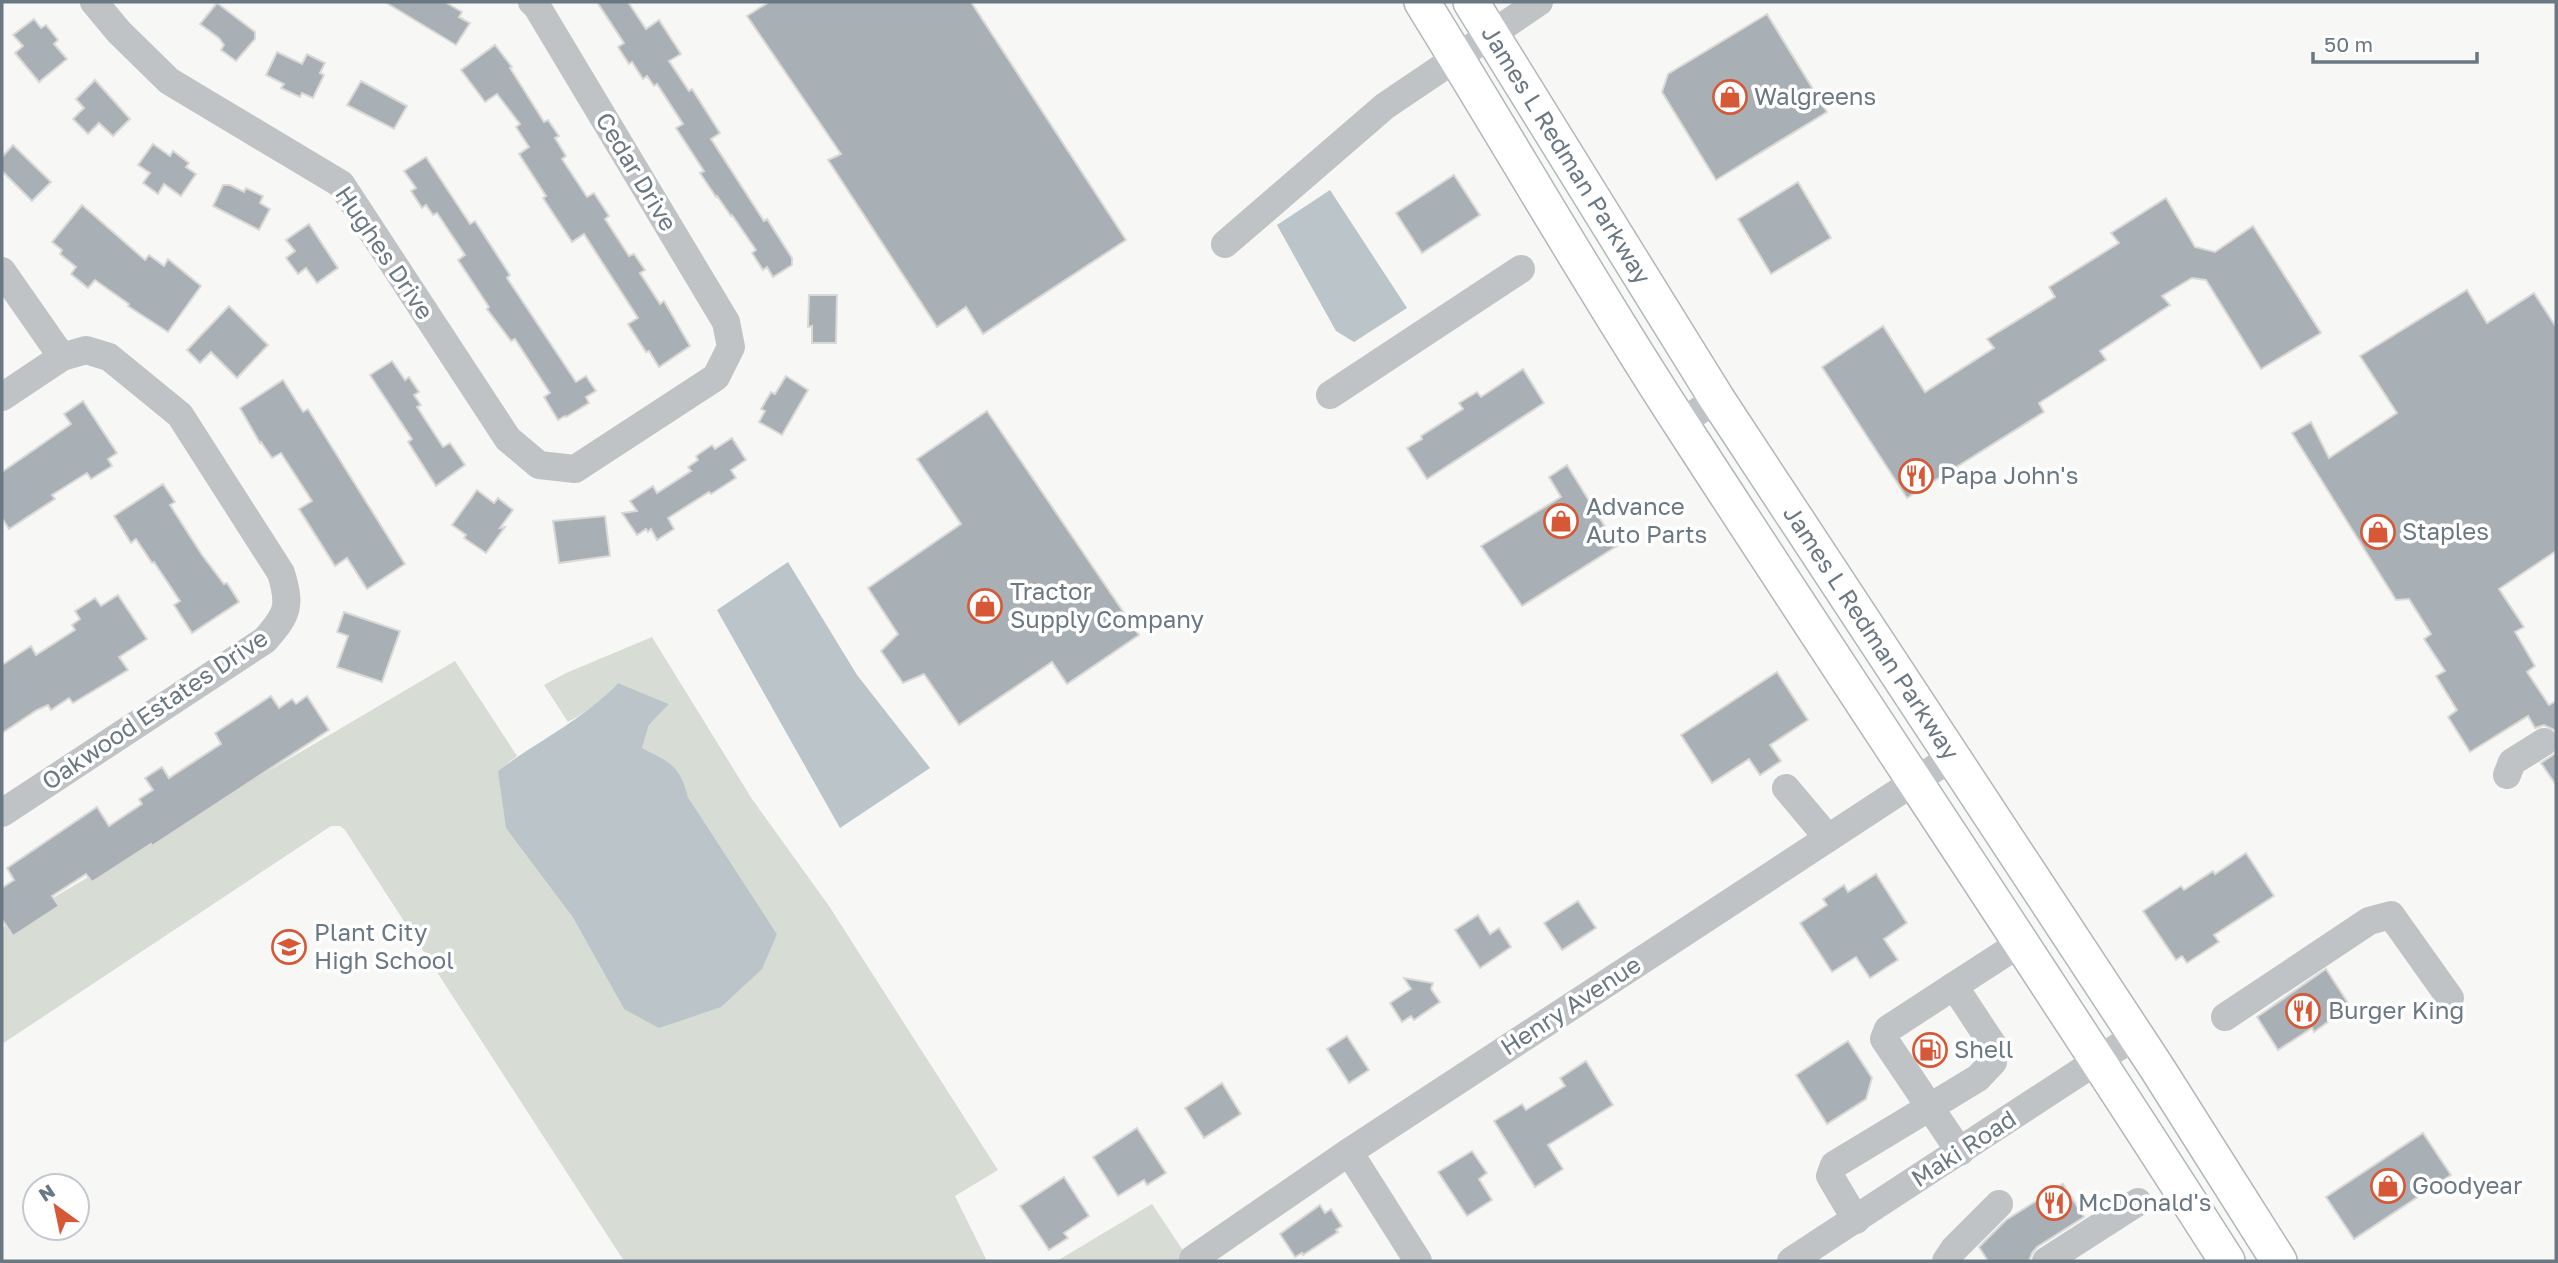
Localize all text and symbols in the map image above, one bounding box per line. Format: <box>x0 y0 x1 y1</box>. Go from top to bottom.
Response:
street label: James L Redman Parkway <box>1476 20 1658 289</box>
scale bar <box>2313 21 2478 65</box>
text: 50 m <box>2324 31 2373 57</box>
shop icon: Walgreens <box>1711 78 1749 116</box>
place label: Walgreens <box>1754 81 1876 110</box>
street label: Cedar Drive <box>591 107 684 236</box>
street label: Hughes Drive <box>330 180 440 324</box>
restaurant icon: Papa John's <box>1897 457 1935 495</box>
place label: Papa John's <box>1940 460 2078 489</box>
place label: Advance Auto Parts <box>1586 491 1707 548</box>
street label: James L Redman Parkway <box>1778 499 1966 765</box>
shop icon: Advance Auto Parts <box>1542 502 1580 540</box>
shop icon: Staples <box>2359 513 2397 551</box>
place label: Staples <box>2402 516 2489 545</box>
place label: Tractor Supply Company <box>1010 576 1204 633</box>
shop icon: Tractor Supply Company <box>966 587 1004 625</box>
street label: Oakwood Estates Drive <box>36 622 272 795</box>
place label: Plant City High School <box>314 917 454 974</box>
school or university icon: Plant City High School <box>270 928 308 966</box>
street label: Henry Avenue <box>1495 949 1646 1061</box>
restaurant icon: Burger King <box>2284 992 2322 1030</box>
place label: Burger King <box>2328 995 2464 1024</box>
fuel station icon: Shell <box>1911 1031 1949 1069</box>
place label: Shell <box>1954 1034 2013 1063</box>
street label: Maki Road <box>1905 1103 2021 1192</box>
shop icon: Goodyear <box>2369 1167 2407 1205</box>
place label: Goodyear <box>2412 1170 2522 1199</box>
north arrow <box>21 1172 91 1242</box>
text: N <box>34 1179 59 1206</box>
restaurant icon: McDonald's <box>2035 1184 2073 1222</box>
place label: McDonald's <box>2078 1187 2211 1216</box>

